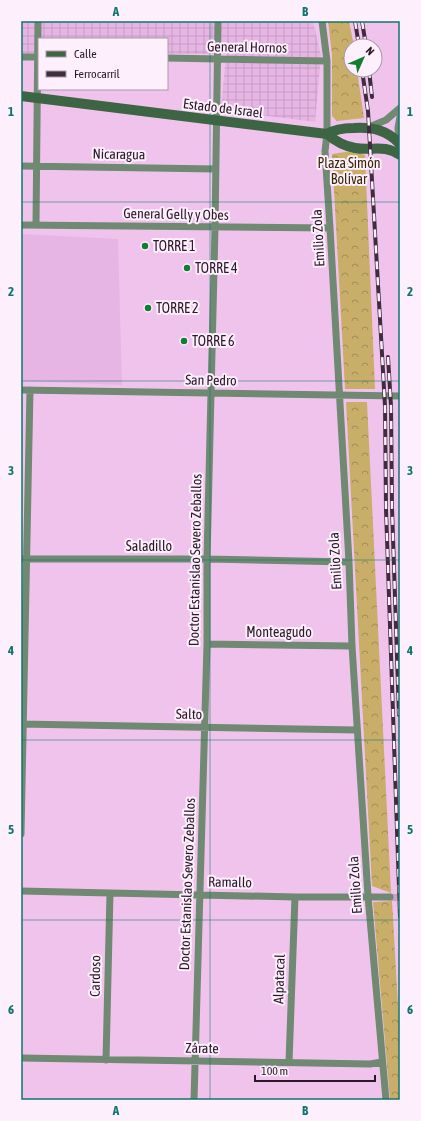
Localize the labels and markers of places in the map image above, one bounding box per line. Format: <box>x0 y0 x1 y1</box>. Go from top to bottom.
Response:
place label: TORRE 1 <box>153 238 196 254</box>
marker: TORRE 1 <box>140 241 150 251</box>
place label: TORRE 4 <box>195 260 238 276</box>
marker: TORRE 4 <box>182 263 192 273</box>
place label: TORRE 2 <box>156 300 199 316</box>
marker: TORRE 2 <box>143 303 153 313</box>
place label: TORRE 6 <box>192 333 235 349</box>
marker: TORRE 6 <box>179 336 189 346</box>

